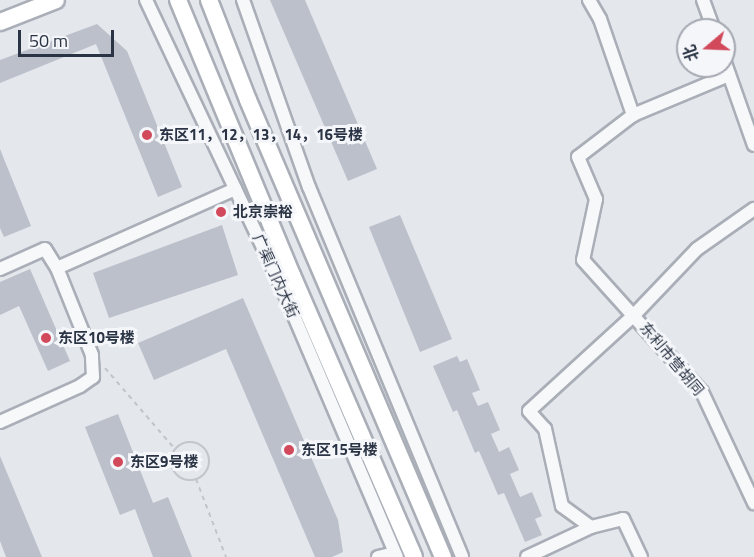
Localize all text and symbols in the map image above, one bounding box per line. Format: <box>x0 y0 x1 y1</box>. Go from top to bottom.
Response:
scale bar <box>21 18 117 56</box>
north arrow <box>676 18 736 78</box>
text: 50 m <box>29 27 68 54</box>
text: 北 <box>677 42 705 65</box>
place label: 东区11，12，13，14，16号楼 <box>159 126 363 144</box>
marker: 东区11，12，13，14，16号楼 <box>140 128 154 142</box>
place label: 北京崇裕 <box>233 203 293 221</box>
marker: 北京崇裕 <box>214 205 228 219</box>
street label: 广渠门内大街 <box>249 231 303 321</box>
street label: 东利市营胡同 <box>636 319 708 399</box>
place label: 东区10号楼 <box>58 329 135 347</box>
marker: 东区10号楼 <box>39 331 53 345</box>
place label: 东区15号楼 <box>301 441 378 459</box>
marker: 东区15号楼 <box>282 443 296 457</box>
place label: 东区9号楼 <box>130 453 198 471</box>
marker: 东区9号楼 <box>111 455 125 469</box>

